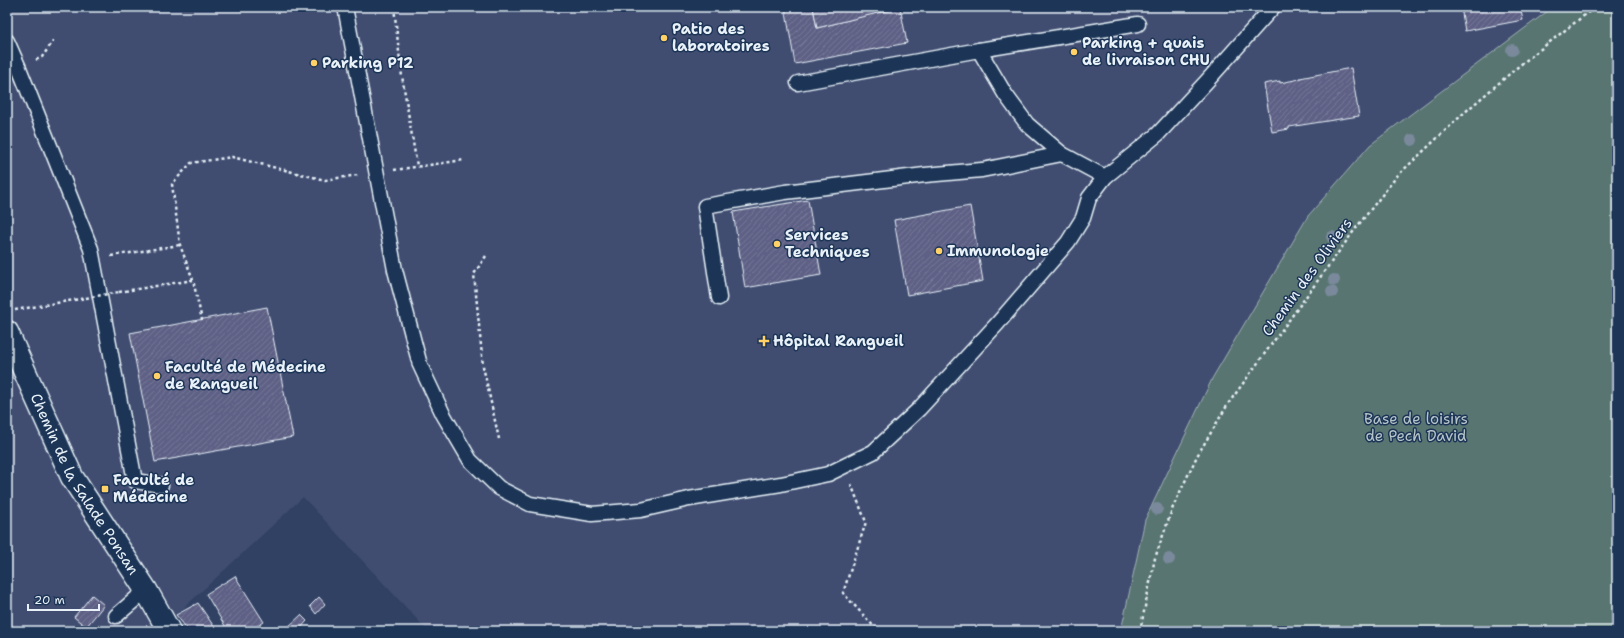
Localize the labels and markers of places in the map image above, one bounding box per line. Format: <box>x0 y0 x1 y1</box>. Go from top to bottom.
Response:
place label: Patio des laboratoires <box>672 19 770 56</box>
marker: Patio des laboratoires <box>659 33 669 43</box>
place label: Parking + quais de livraison CHU <box>1082 33 1210 70</box>
marker: Parking + quais de livraison CHU <box>1069 47 1079 57</box>
place label: Parking P12 <box>322 53 414 73</box>
marker: Parking P12 <box>309 58 319 68</box>
place label: Services Techniques <box>785 225 870 262</box>
marker: Services Techniques <box>772 239 782 249</box>
place label: Immunologie <box>947 241 1049 261</box>
marker: Immunologie <box>934 246 944 256</box>
place label: Hôpital Rangueil <box>773 331 904 351</box>
marker: Hôpital Rangueil <box>758 335 770 347</box>
place label: Faculté de Médecine de Rangueil <box>165 357 326 394</box>
marker: Faculté de Médecine de Rangueil <box>152 371 162 381</box>
place label: Faculté de Médecine <box>113 470 194 507</box>
marker: Faculté de Médecine <box>100 484 110 494</box>

